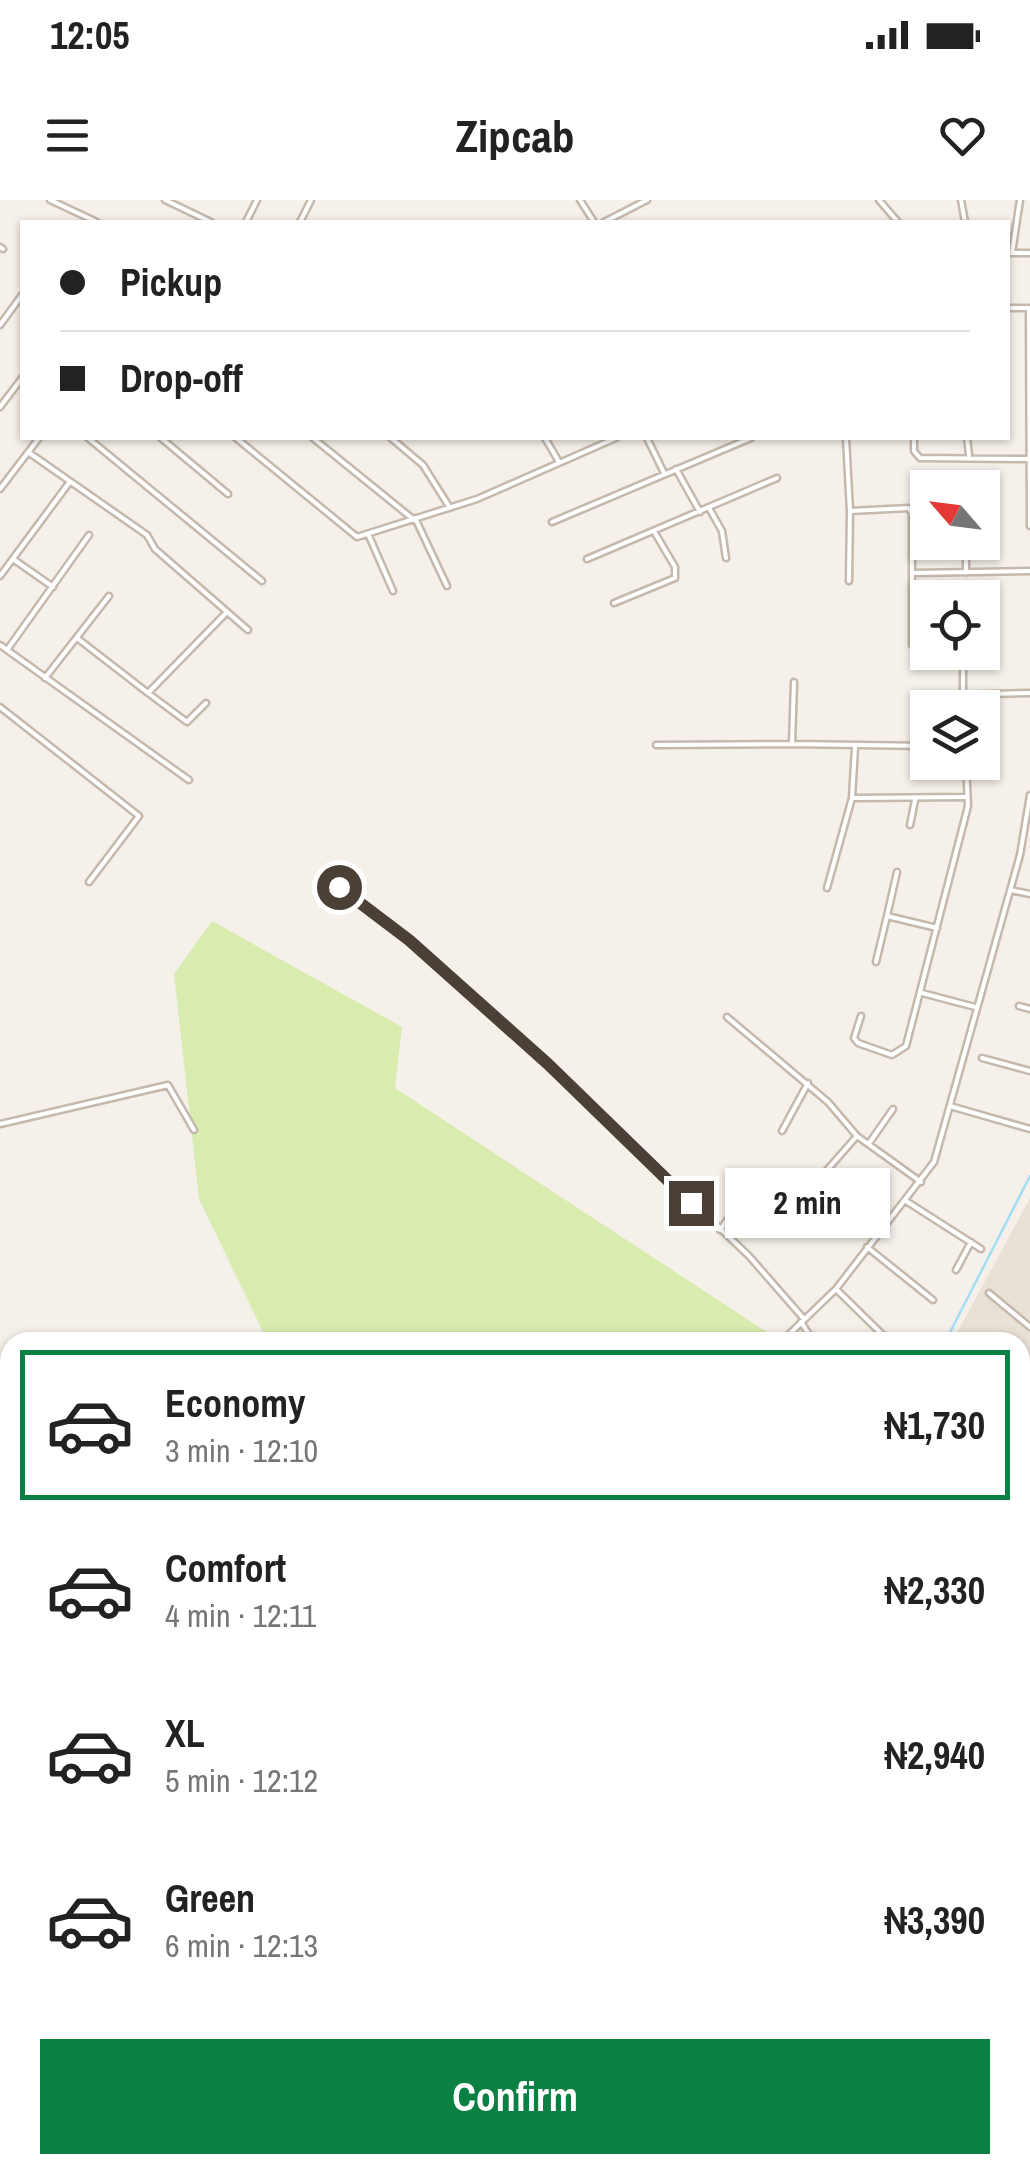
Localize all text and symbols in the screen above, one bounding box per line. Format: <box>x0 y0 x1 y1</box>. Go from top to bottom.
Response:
text: 12:05 <box>50 10 130 61</box>
text: Zipcab <box>456 105 574 166</box>
icon: menu <box>40 108 95 163</box>
icon: heart <box>935 108 990 163</box>
text: Pickup <box>120 257 222 308</box>
text: Drop-off <box>120 353 243 404</box>
north arrow <box>910 470 1000 560</box>
map controls <box>910 470 1000 780</box>
button: locate <box>910 580 1000 670</box>
button: layers <box>910 690 1000 780</box>
route start <box>317 865 362 910</box>
callout: 2 min <box>726 1168 891 1238</box>
route end <box>669 1181 714 1226</box>
text: 2 min <box>773 1181 842 1224</box>
text: Economy <box>165 1378 305 1429</box>
icon: car <box>45 1380 135 1470</box>
text: ₦1,730 <box>885 1400 985 1451</box>
text: 3 min · 12:10 <box>165 1429 318 1472</box>
text: Comfort <box>165 1543 286 1594</box>
icon: car <box>45 1545 135 1635</box>
text: ₦2,330 <box>885 1565 985 1616</box>
text: 4 min · 12:11 <box>165 1594 316 1637</box>
text: XL <box>165 1708 205 1759</box>
icon: car <box>45 1710 135 1800</box>
text: ₦2,940 <box>885 1730 985 1781</box>
text: 5 min · 12:12 <box>165 1759 318 1802</box>
text: Green <box>165 1873 255 1924</box>
icon: car <box>45 1875 135 1965</box>
text: ₦3,390 <box>885 1895 985 1946</box>
text: 6 min · 12:13 <box>165 1924 318 1967</box>
button: Confirm <box>40 2039 990 2154</box>

